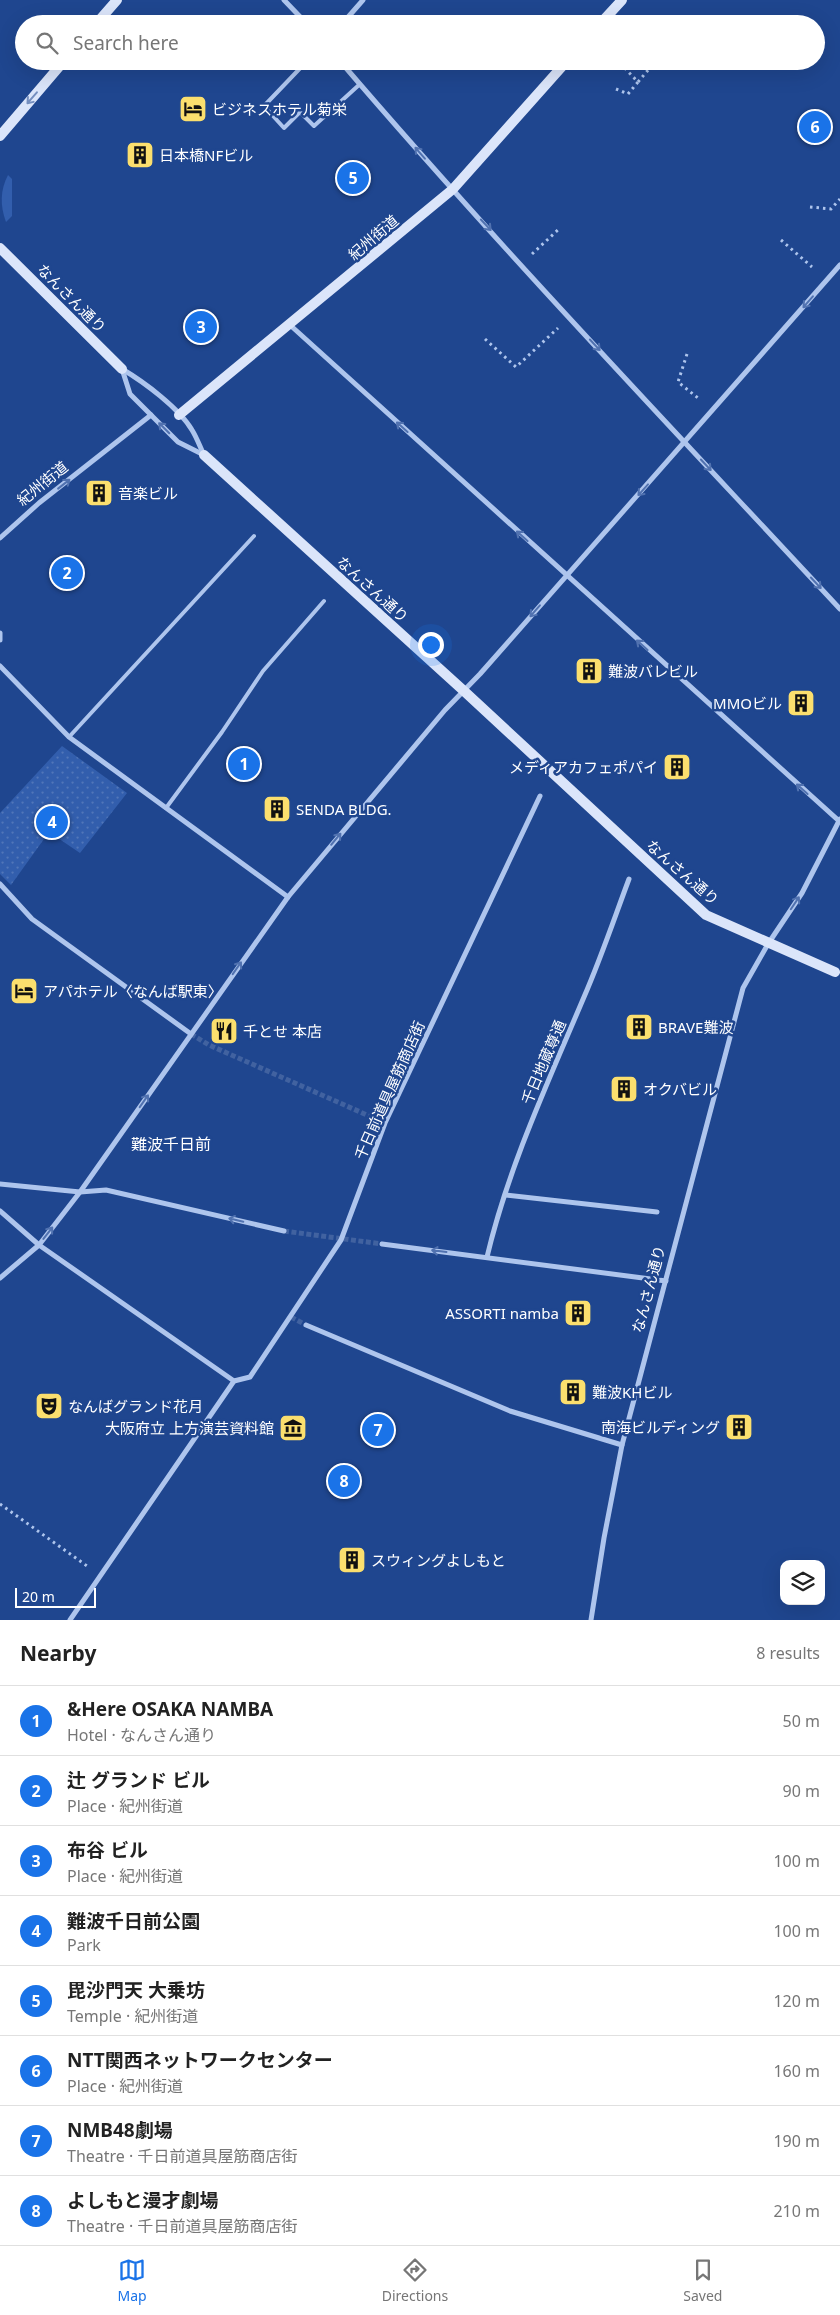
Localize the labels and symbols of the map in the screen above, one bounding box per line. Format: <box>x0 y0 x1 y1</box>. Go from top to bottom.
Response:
one-way arrow <box>27 92 38 105</box>
hotel icon: ビジネスホテル菊栄 <box>178 94 208 124</box>
place label: ビジネスホテル菊栄 <box>212 99 347 119</box>
pin: 6 <box>799 108 831 146</box>
building icon: 日本橋NFビル <box>125 140 155 170</box>
place label: 日本橋NFビル <box>159 145 253 165</box>
one-way arrow <box>415 146 426 159</box>
pin: 5 <box>337 159 369 197</box>
street label: 紀州街道 <box>344 210 402 264</box>
one-way arrow <box>480 219 491 232</box>
street label: なんさん通り <box>33 259 111 337</box>
one-way arrow <box>803 295 814 308</box>
pin: 3 <box>185 308 217 346</box>
one-way arrow <box>589 339 601 352</box>
one-way arrow <box>395 421 408 432</box>
one-way arrow <box>158 422 170 435</box>
street label: 紀州街道 <box>12 456 72 510</box>
one-way arrow <box>700 458 712 471</box>
one-way arrow <box>57 478 70 489</box>
building icon: 音楽ビル <box>84 478 114 508</box>
place label: 音楽ビル <box>118 483 178 503</box>
one-way arrow <box>638 483 649 496</box>
one-way arrow <box>515 530 528 542</box>
street label: なんさん通り <box>333 551 413 627</box>
pin: 2 <box>51 554 83 592</box>
one-way arrow <box>810 577 822 590</box>
one-way arrow <box>530 605 541 618</box>
your location <box>418 632 444 658</box>
one-way arrow <box>636 639 649 651</box>
building icon: 難波バレビル <box>574 656 604 686</box>
place label: 難波バレビル <box>608 661 698 681</box>
building icon: MMOビル <box>786 688 816 718</box>
place label: MMOビル <box>713 693 782 713</box>
pin: 1 <box>228 745 260 783</box>
building icon: メディアカフェポパイ <box>662 752 692 782</box>
place label: メディアカフェポパイ <box>509 757 658 777</box>
one-way arrow <box>795 783 808 795</box>
building icon: SENDA BLDG. <box>262 794 292 824</box>
place label: SENDA BLDG. <box>296 799 392 819</box>
pin: 4 <box>36 803 68 841</box>
one-way arrow <box>330 833 341 846</box>
street label: なんさん通り <box>642 835 724 909</box>
one-way arrow <box>790 897 800 911</box>
one-way arrow <box>232 961 242 975</box>
hotel icon: アパホテル〈なんば駅東〉 <box>9 976 39 1006</box>
place label: アパホテル〈なんば駅東〉 <box>43 981 223 1001</box>
building icon: BRAVE難波 <box>624 1012 654 1042</box>
restaurant icon: 千とせ 本店 <box>209 1016 239 1046</box>
street label: 千日前道具屋筋商店街 <box>349 1017 429 1163</box>
street label: 千日地蔵尊通 <box>516 1017 570 1107</box>
place label: BRAVE難波 <box>658 1017 733 1037</box>
place label: 千とせ 本店 <box>243 1021 322 1041</box>
building icon: オクバビル <box>609 1074 639 1104</box>
place label: オクバビル <box>643 1079 717 1099</box>
one-way arrow <box>139 1094 149 1108</box>
district label: 難波千日前 <box>131 1133 211 1155</box>
one-way arrow <box>229 1215 245 1224</box>
one-way arrow <box>43 1227 54 1240</box>
street label: なんさん通り <box>627 1243 669 1335</box>
one-way arrow <box>431 1246 447 1256</box>
building icon: ASSORTI namba <box>563 1298 593 1328</box>
place label: ASSORTI namba <box>445 1303 559 1323</box>
building icon: 難波KHビル <box>558 1377 588 1407</box>
place label: 難波KHビル <box>592 1382 672 1402</box>
theatre icon: なんばグランド花月 <box>34 1391 64 1421</box>
place label: なんばグランド花月 <box>68 1396 203 1416</box>
pin: 7 <box>362 1411 394 1449</box>
building icon: 南海ビルディング <box>724 1412 754 1442</box>
museum icon: 大阪府立 上方演芸資料館 <box>278 1413 308 1443</box>
place label: 南海ビルディング <box>601 1417 720 1437</box>
place label: 大阪府立 上方演芸資料館 <box>105 1418 274 1438</box>
pin: 8 <box>328 1462 360 1500</box>
building icon: スウィングよしもと <box>337 1545 367 1575</box>
place label: スウィングよしもと <box>371 1550 506 1570</box>
scale bar <box>15 1585 96 1608</box>

